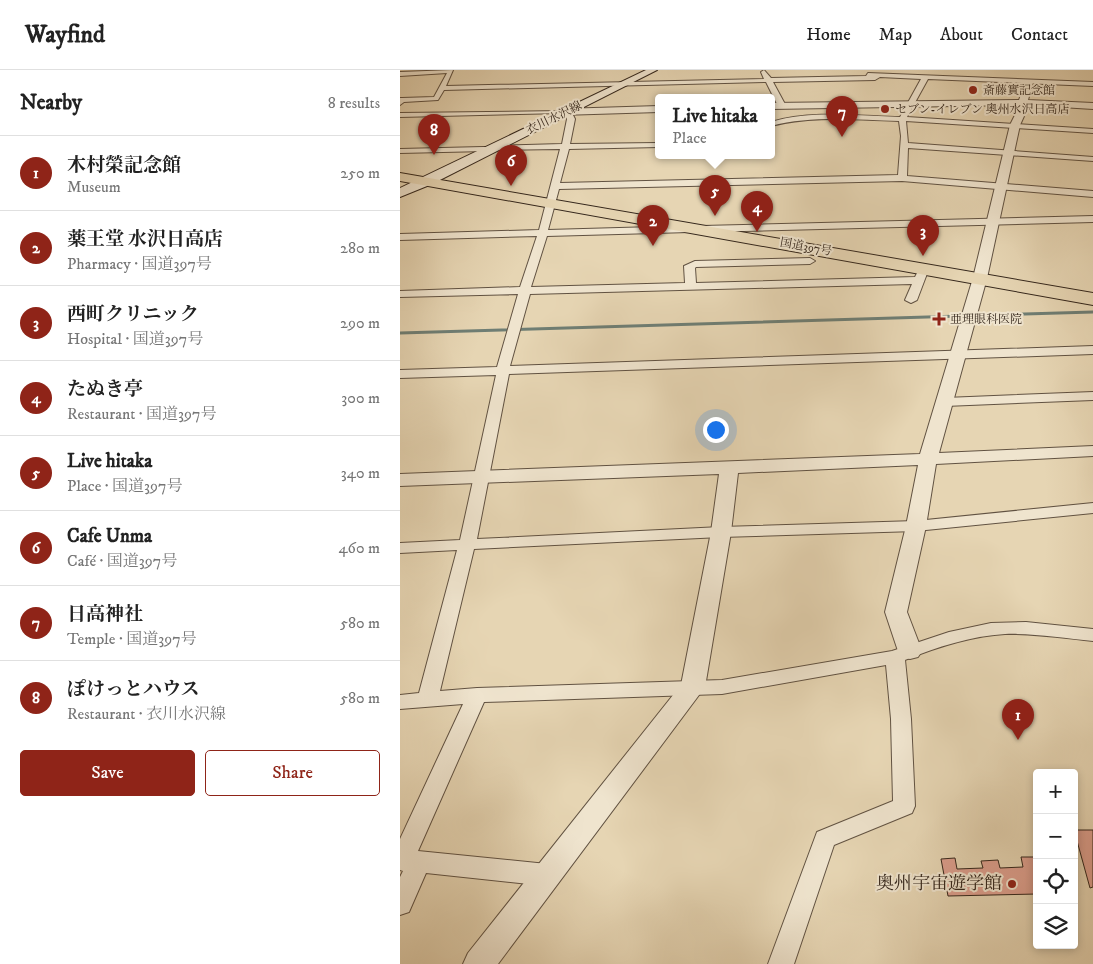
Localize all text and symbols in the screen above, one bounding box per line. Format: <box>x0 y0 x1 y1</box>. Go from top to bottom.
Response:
text: Wayfind <box>25 20 105 50</box>
text: Home <box>806 24 851 46</box>
text: Map <box>879 24 912 46</box>
text: About <box>940 24 983 46</box>
text: Contact <box>1011 24 1068 46</box>
place label: 斎藤實記念館 <box>983 83 1055 98</box>
marker: 斎藤實記念館 <box>967 84 979 96</box>
text: Nearby <box>20 90 82 116</box>
text: 8 results <box>328 93 380 113</box>
popup <box>655 94 775 159</box>
pin: 7 <box>826 96 858 137</box>
street label: 衣川水沢線 <box>524 98 584 138</box>
place label: セブン-イレブン 奥州水沢日高店 <box>895 102 1069 117</box>
marker: セブン-イレブン 奥州水沢日高店 <box>879 103 891 115</box>
text: Live hitaka <box>672 105 758 128</box>
pin: 8 <box>418 114 450 155</box>
text: Place <box>672 128 707 148</box>
pin: 6 <box>495 145 527 186</box>
text: 木村榮記念館 <box>67 154 181 177</box>
text: 1 <box>33 163 39 183</box>
text: 250 m <box>340 163 380 183</box>
pin: 5 <box>699 175 731 216</box>
text: Museum <box>67 177 121 197</box>
pin: 4 <box>741 191 773 232</box>
pin: 2 <box>637 205 669 246</box>
pin: 3 <box>907 215 939 256</box>
text: 薬王堂 水沢日高店 <box>67 228 223 251</box>
street label: 国道397号 <box>779 235 833 259</box>
text: 2 <box>32 238 40 258</box>
text: 280 m <box>340 238 380 258</box>
text: Pharmacy · 国道397号 <box>67 254 212 274</box>
text: 西町クリニック <box>67 303 199 326</box>
marker: 亜理眼科医院 <box>932 312 946 326</box>
place label: 亜理眼科医院 <box>950 312 1022 327</box>
text: 3 <box>33 313 39 333</box>
text: 290 m <box>340 313 380 333</box>
text: Hospital · 国道397号 <box>67 329 203 349</box>
text: たぬき亭 <box>67 378 143 401</box>
text: 4 <box>31 388 41 408</box>
text: 300 m <box>341 388 380 408</box>
text: Restaurant · 国道397号 <box>67 404 216 424</box>
your location <box>703 417 729 443</box>
text: Live hitaka <box>67 450 152 473</box>
text: 5 <box>32 463 40 483</box>
text: 340 m <box>341 463 380 483</box>
text: Place · 国道397号 <box>67 476 182 496</box>
text: Cafe Unma <box>67 525 152 548</box>
text: 6 <box>32 538 40 558</box>
text: 460 m <box>338 538 380 558</box>
text: Café · 国道397号 <box>67 551 177 571</box>
text: 日高神社 <box>67 603 143 626</box>
text: 7 <box>32 613 40 633</box>
text: 580 m <box>340 613 380 633</box>
text: Temple · 国道397号 <box>67 629 197 649</box>
text: ぽけっとハウス <box>67 678 199 701</box>
text: 8 <box>32 688 40 708</box>
text: 580 m <box>340 688 380 708</box>
pin: 1 <box>1002 699 1034 740</box>
text: Restaurant · 衣川水沢線 <box>67 704 226 724</box>
button: Save <box>20 750 195 796</box>
button: Share <box>205 750 380 796</box>
map controls <box>1033 769 1078 949</box>
button: + <box>1033 769 1078 814</box>
button: − <box>1033 814 1078 859</box>
button: locate <box>1033 859 1078 904</box>
place label: 奥州宇宙遊学館 <box>876 873 1002 895</box>
marker: 奥州宇宙遊学館 <box>1006 878 1018 890</box>
button: layers <box>1033 904 1078 949</box>

